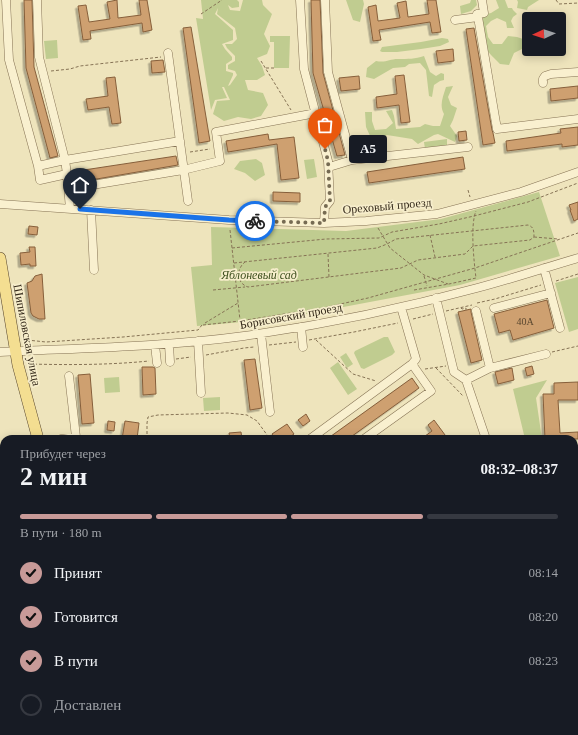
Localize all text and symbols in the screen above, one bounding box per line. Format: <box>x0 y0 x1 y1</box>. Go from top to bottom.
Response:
north arrow <box>522 12 566 56</box>
map controls <box>522 12 566 56</box>
pin <box>308 108 342 149</box>
icon: bag <box>314 114 336 136</box>
callout: А5 <box>349 135 387 163</box>
text: А5 <box>360 141 376 156</box>
pin <box>63 168 97 209</box>
icon: home <box>69 174 91 196</box>
street label: Ореховый проезд <box>342 195 432 217</box>
courier <box>235 201 275 241</box>
icon: bike <box>244 210 266 232</box>
park label: Яблоневый сад <box>220 268 297 282</box>
street label: Шипиловская улица <box>10 283 44 388</box>
street label: Борисовский проезд <box>239 300 343 332</box>
house number: 40А <box>516 316 534 327</box>
text: Прибудет через <box>20 446 106 461</box>
text: 08:32–08:37 <box>481 461 558 477</box>
text: 2 мин <box>20 462 87 491</box>
text: В пути · 180 m <box>20 525 102 540</box>
icon: check <box>20 562 42 584</box>
text: Принят <box>54 565 102 581</box>
text: 08:14 <box>528 565 558 580</box>
icon: check <box>20 606 42 628</box>
text: Готовится <box>54 609 118 625</box>
text: 08:20 <box>528 609 558 624</box>
icon: check <box>20 650 42 672</box>
text: В пути <box>54 653 98 669</box>
text: 08:23 <box>528 653 558 668</box>
text: Доставлен <box>54 697 121 713</box>

